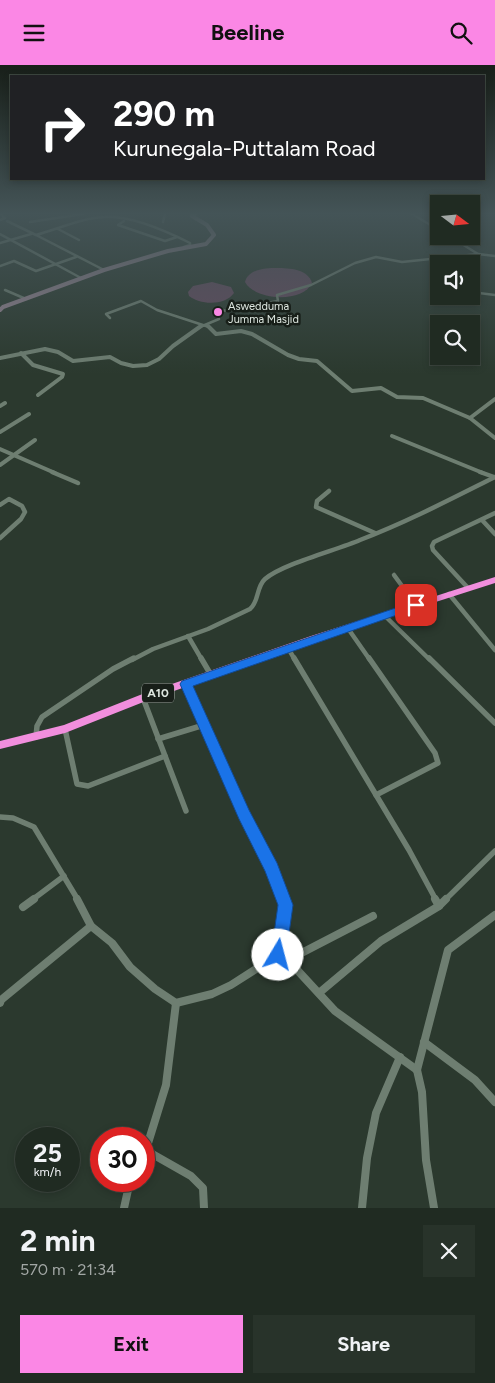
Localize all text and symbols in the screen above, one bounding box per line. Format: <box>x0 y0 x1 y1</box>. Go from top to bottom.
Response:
icon: menu <box>20 19 48 47</box>
text: Beeline <box>211 19 284 46</box>
icon: search <box>447 19 475 47</box>
text: 290 m <box>113 93 215 135</box>
icon: right <box>30 95 95 160</box>
text: Kurunegala-Puttalam Road <box>113 135 376 162</box>
north arrow <box>430 195 480 245</box>
map controls <box>430 195 480 365</box>
button: sound <box>430 255 480 305</box>
place label: Aswedduma Jumma Masjid <box>228 300 299 326</box>
marker: Aswedduma Jumma Masjid <box>212 306 224 318</box>
button: search <box>430 315 480 365</box>
pin <box>395 584 437 626</box>
icon: arrive <box>402 591 430 619</box>
road number: A10 <box>142 683 174 703</box>
position arrow <box>251 928 303 980</box>
speed limit sign: 30 <box>90 1127 155 1192</box>
text: 25 <box>33 1138 62 1168</box>
text: km/h <box>34 1165 61 1179</box>
text: 2 min <box>20 1222 96 1259</box>
button: close <box>423 1225 475 1277</box>
text: 570 m · 21:34 <box>20 1260 116 1279</box>
button: Exit <box>20 1315 243 1373</box>
button: Share <box>253 1315 475 1373</box>

